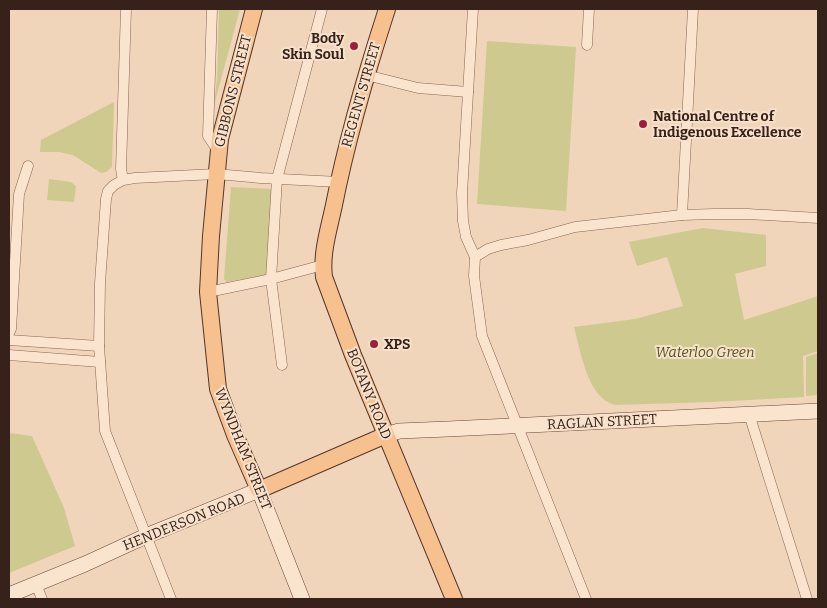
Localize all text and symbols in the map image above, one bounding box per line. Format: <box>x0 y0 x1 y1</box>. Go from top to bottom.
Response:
place label: Body Skin Soul <box>282 30 345 63</box>
street label: GIBBONS STREET <box>211 33 255 149</box>
marker: Body Skin Soul <box>348 40 360 52</box>
street label: REGENT STREET <box>338 41 384 149</box>
place label: National Centre of Indigenous Excellence <box>653 108 802 141</box>
marker: National Centre of Indigenous Excellence <box>637 118 649 130</box>
place label: XPS <box>384 336 410 353</box>
marker: XPS <box>368 338 380 350</box>
park label: Waterloo Green <box>656 344 754 361</box>
street label: BOTANY ROAD <box>343 346 395 442</box>
street label: WYNDHAM STREET <box>211 386 275 512</box>
street label: RAGLAN STREET <box>547 411 657 433</box>
street label: HENDERSON ROAD <box>120 490 248 554</box>

